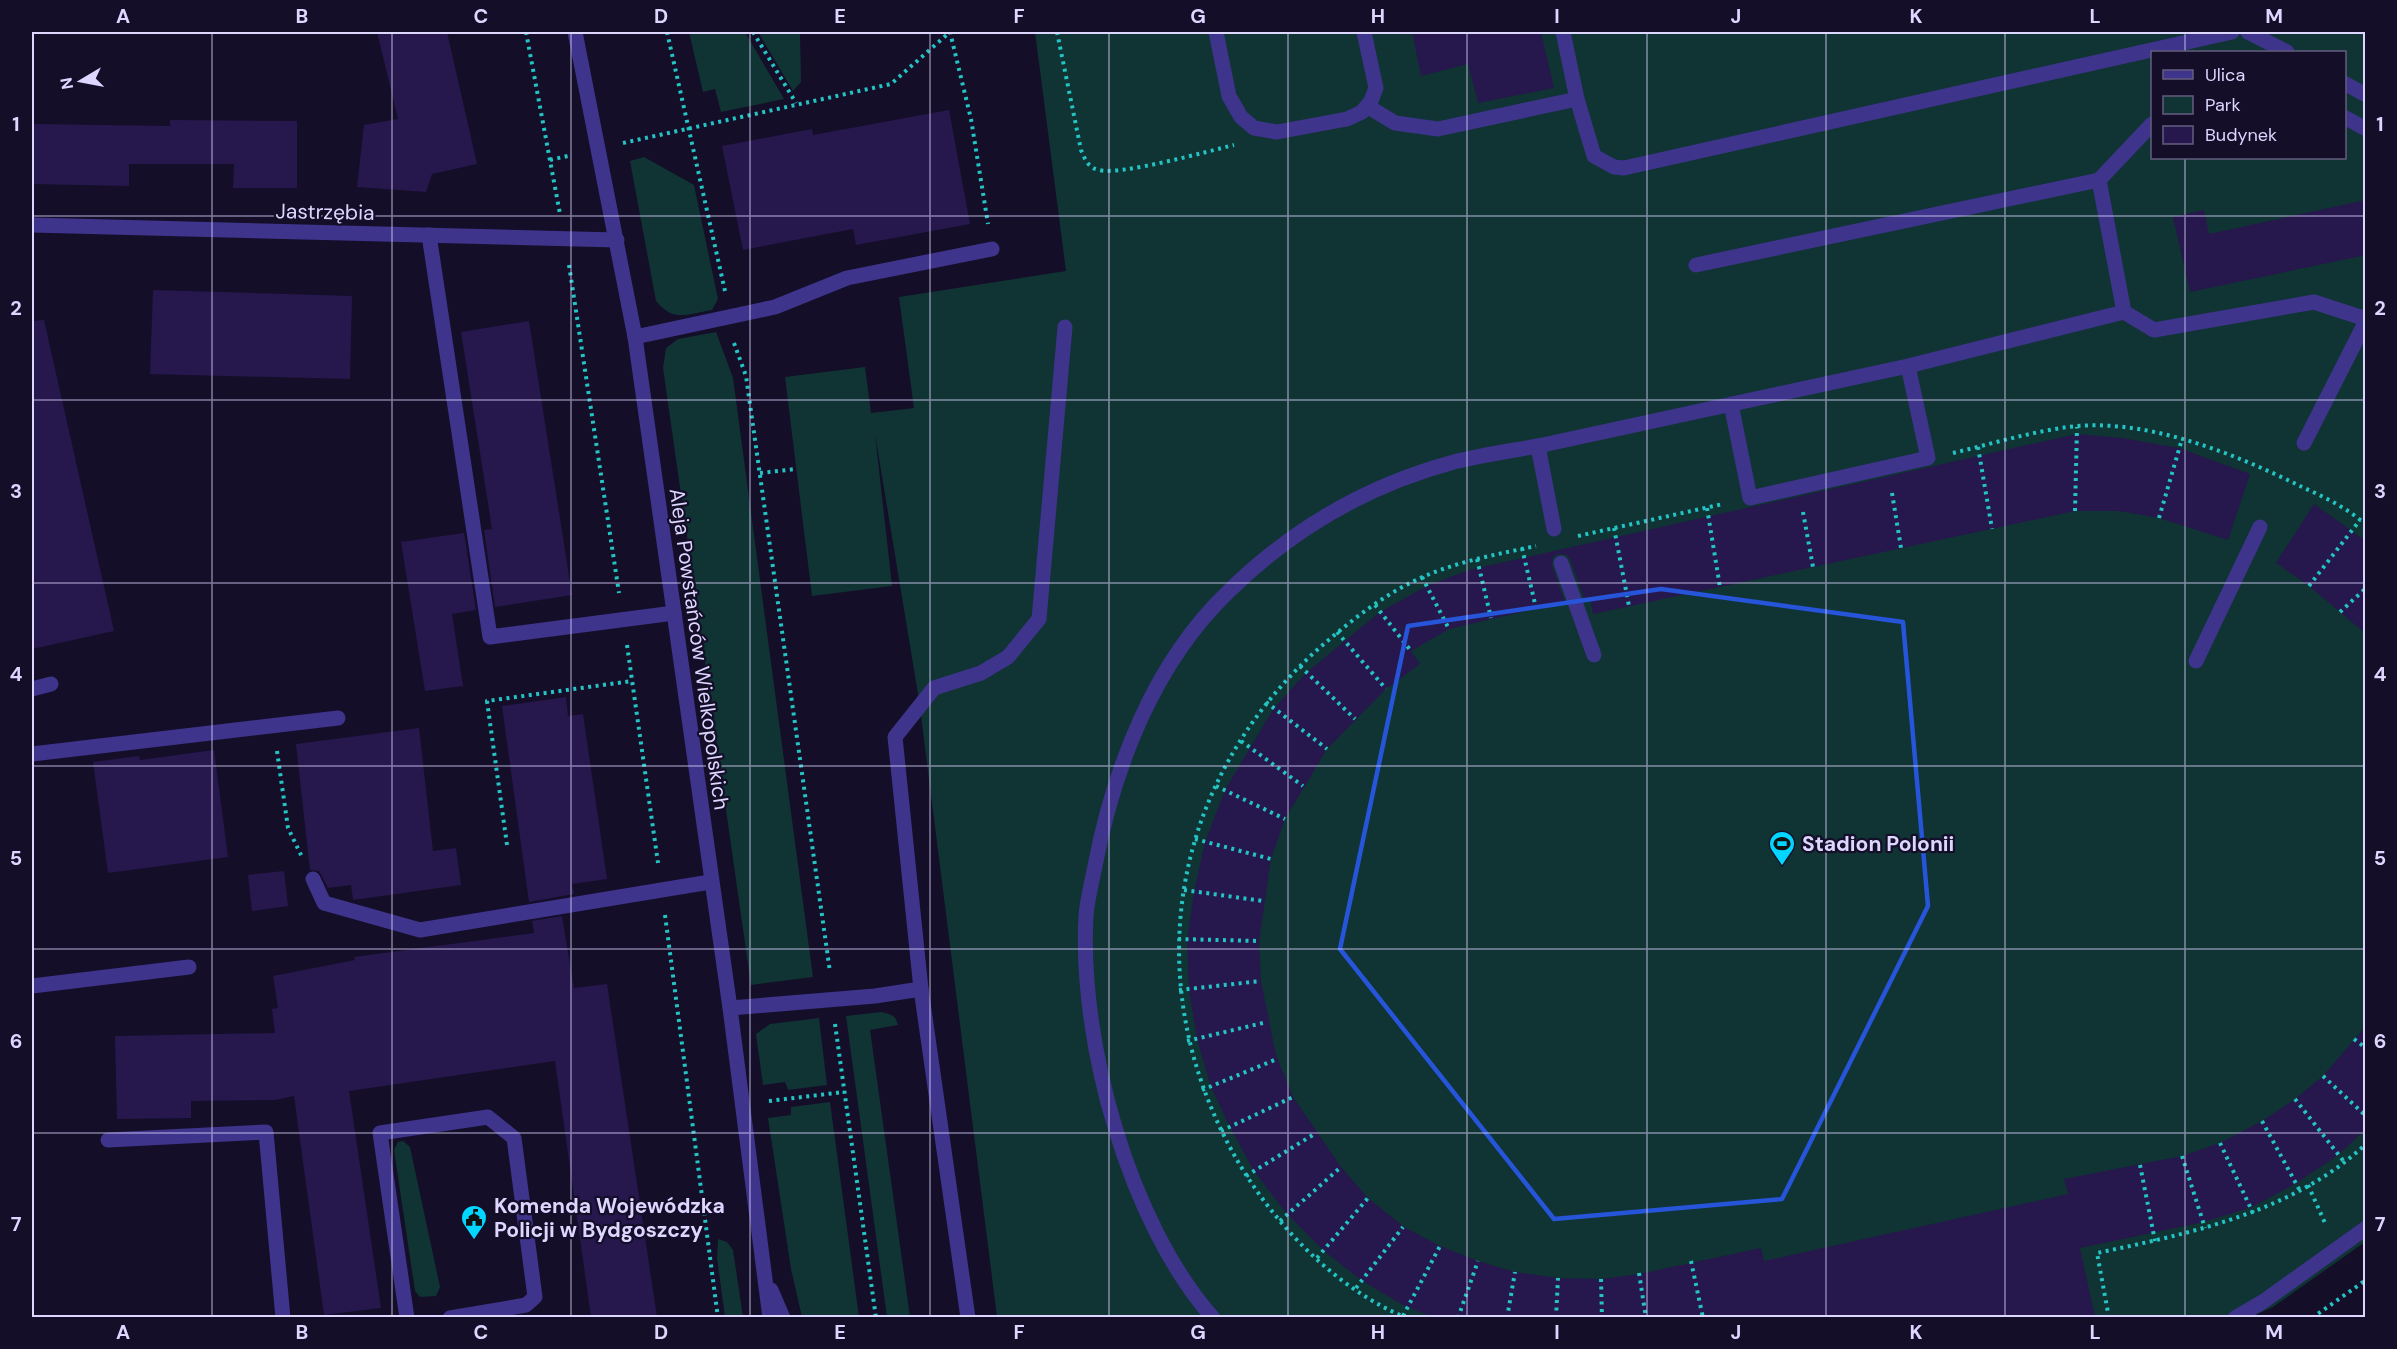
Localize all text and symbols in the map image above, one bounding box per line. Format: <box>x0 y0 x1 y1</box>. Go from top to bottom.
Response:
text: A <box>116 3 130 29</box>
text: B <box>296 3 308 29</box>
text: C <box>474 3 488 29</box>
text: D <box>654 3 668 29</box>
text: E <box>834 3 846 29</box>
text: F <box>1013 3 1025 29</box>
text: G <box>1190 3 1206 29</box>
text: H <box>1371 3 1385 29</box>
text: I <box>1554 3 1560 29</box>
text: J <box>1731 3 1741 29</box>
text: K <box>1909 3 1923 29</box>
text: L <box>2089 3 2101 29</box>
text: M <box>2265 3 2283 29</box>
north arrow <box>51 51 111 111</box>
legend <box>2151 51 2346 159</box>
text: Ulica <box>2205 63 2245 87</box>
text: N <box>55 76 78 91</box>
text: Park <box>2205 93 2241 117</box>
text: 1 <box>12 111 20 137</box>
text: 1 <box>2376 111 2384 137</box>
text: Budynek <box>2205 123 2277 147</box>
street label: Jastrzębia <box>275 197 375 227</box>
text: 2 <box>10 295 22 321</box>
text: 2 <box>2374 295 2386 321</box>
text: 3 <box>10 478 22 504</box>
text: 3 <box>2374 478 2386 504</box>
street label: Aleja Powstańców Wielkopolskich <box>663 486 735 812</box>
text: 4 <box>10 661 23 687</box>
text: 4 <box>2374 661 2387 687</box>
sports icon: Stadion Polonii <box>1767 829 1797 867</box>
place label: Stadion Polonii <box>1802 830 1954 858</box>
text: 5 <box>10 845 22 871</box>
text: 5 <box>2374 845 2386 871</box>
text: 6 <box>10 1028 22 1054</box>
text: 6 <box>2374 1028 2386 1054</box>
place label: Komenda Wojewódzka Policji w Bydgoszczy <box>494 1192 725 1244</box>
public building icon: Komenda Wojewódzka Policji w Bydgoszczy <box>459 1203 489 1241</box>
text: 7 <box>11 1211 22 1237</box>
text: 7 <box>2375 1211 2386 1237</box>
text: A <box>116 1319 130 1345</box>
text: B <box>296 1319 308 1345</box>
text: C <box>474 1319 488 1345</box>
text: D <box>654 1319 668 1345</box>
text: E <box>834 1319 846 1345</box>
text: F <box>1013 1319 1025 1345</box>
text: G <box>1190 1319 1206 1345</box>
text: H <box>1371 1319 1385 1345</box>
text: I <box>1554 1319 1560 1345</box>
text: J <box>1731 1319 1741 1345</box>
text: K <box>1909 1319 1923 1345</box>
text: L <box>2089 1319 2101 1345</box>
text: M <box>2265 1319 2283 1345</box>

